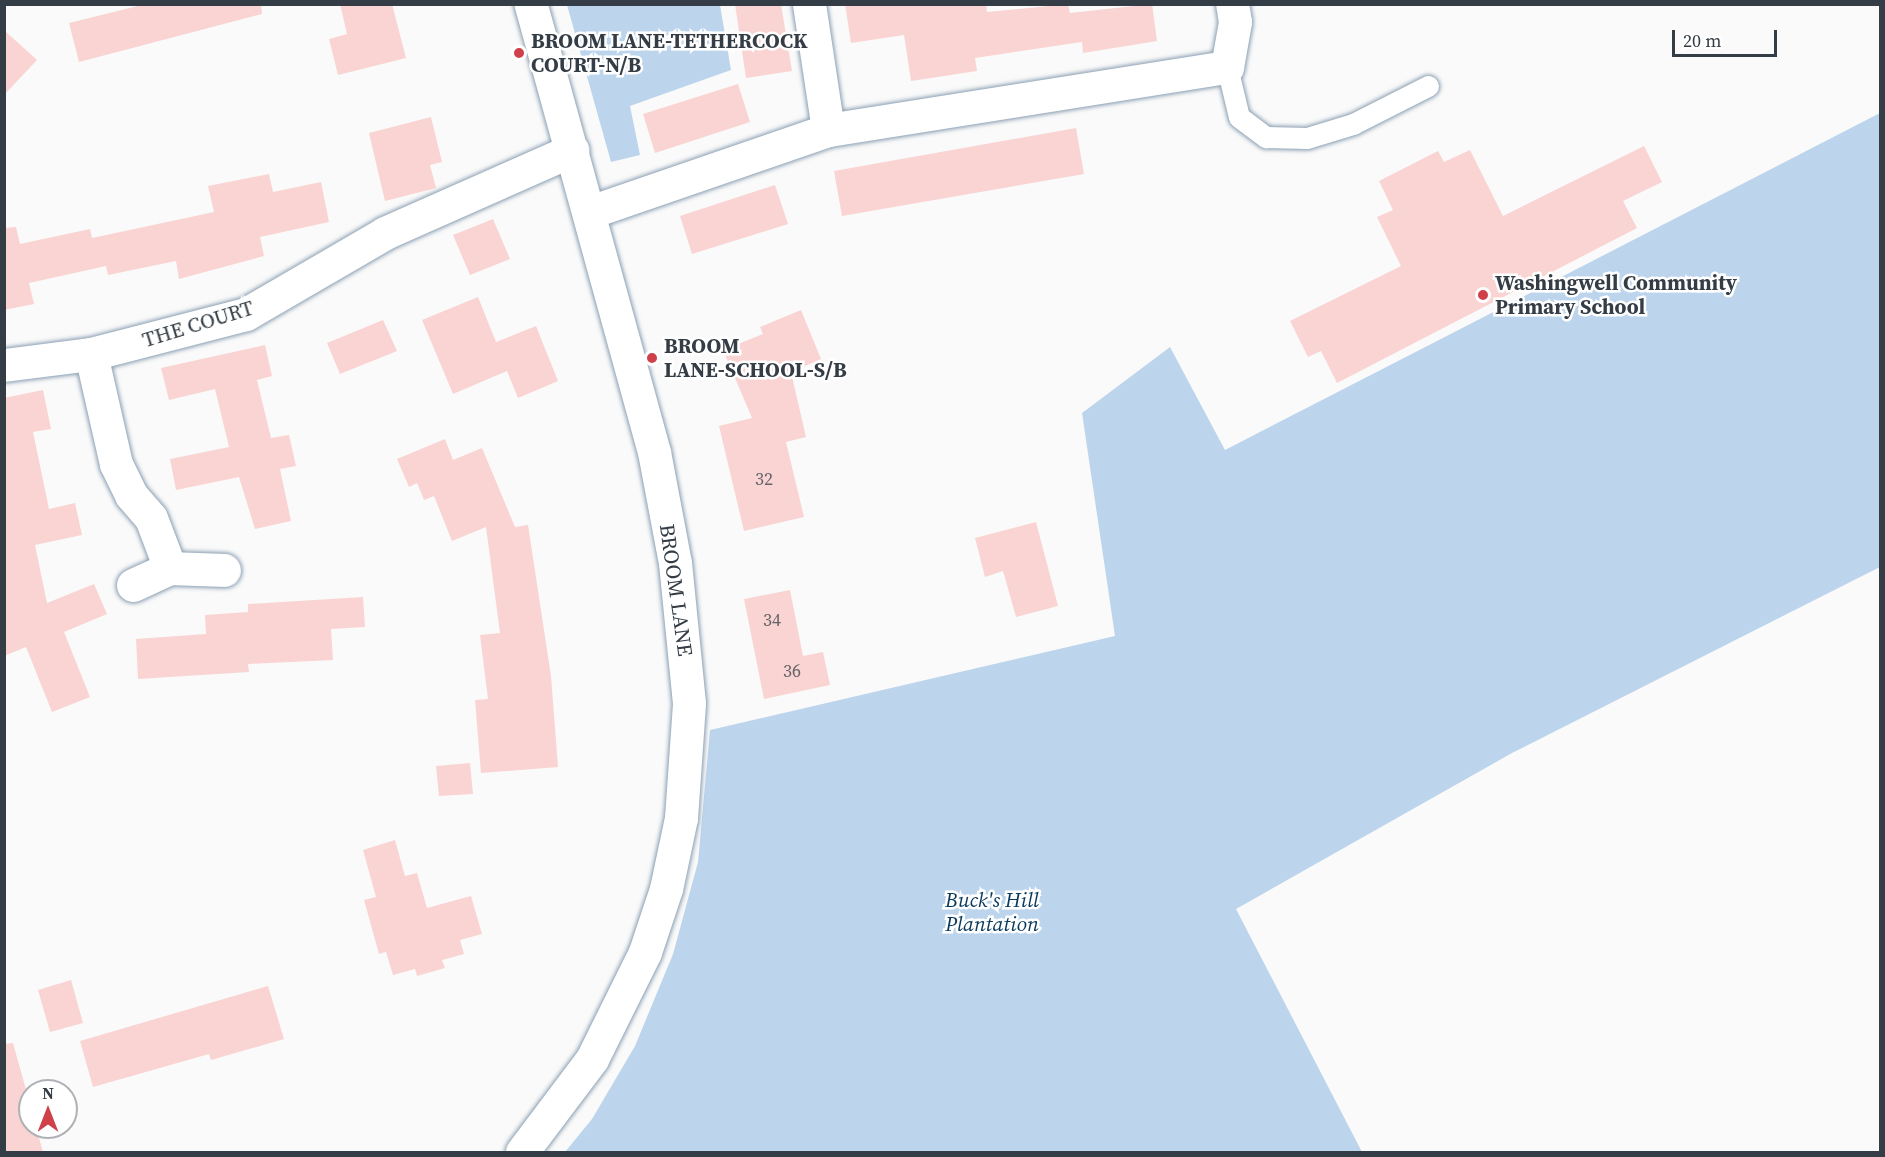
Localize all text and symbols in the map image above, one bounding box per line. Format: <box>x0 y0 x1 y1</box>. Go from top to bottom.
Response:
scale bar <box>1675 18 1780 56</box>
place label: BROOM LANE-TETHERCOCK COURT-N/B <box>531 28 808 78</box>
text: 20 m <box>1683 28 1721 53</box>
marker: BROOM LANE-TETHERCOCK COURT-N/B <box>512 46 526 60</box>
place label: Washingwell Community Primary School <box>1495 270 1737 320</box>
marker: Washingwell Community Primary School <box>1476 288 1490 302</box>
street label: THE COURT <box>139 295 257 353</box>
place label: BROOM LANE-SCHOOL-S/B <box>664 333 847 383</box>
marker: BROOM LANE-SCHOOL-S/B <box>645 351 659 365</box>
house number: 32 <box>755 468 773 490</box>
street label: BROOM LANE <box>654 522 698 658</box>
house number: 34 <box>763 609 781 631</box>
house number: 36 <box>783 660 801 682</box>
park label: Buck's Hill Plantation <box>945 887 1039 937</box>
north arrow <box>18 1079 78 1139</box>
text: N <box>42 1082 54 1104</box>

